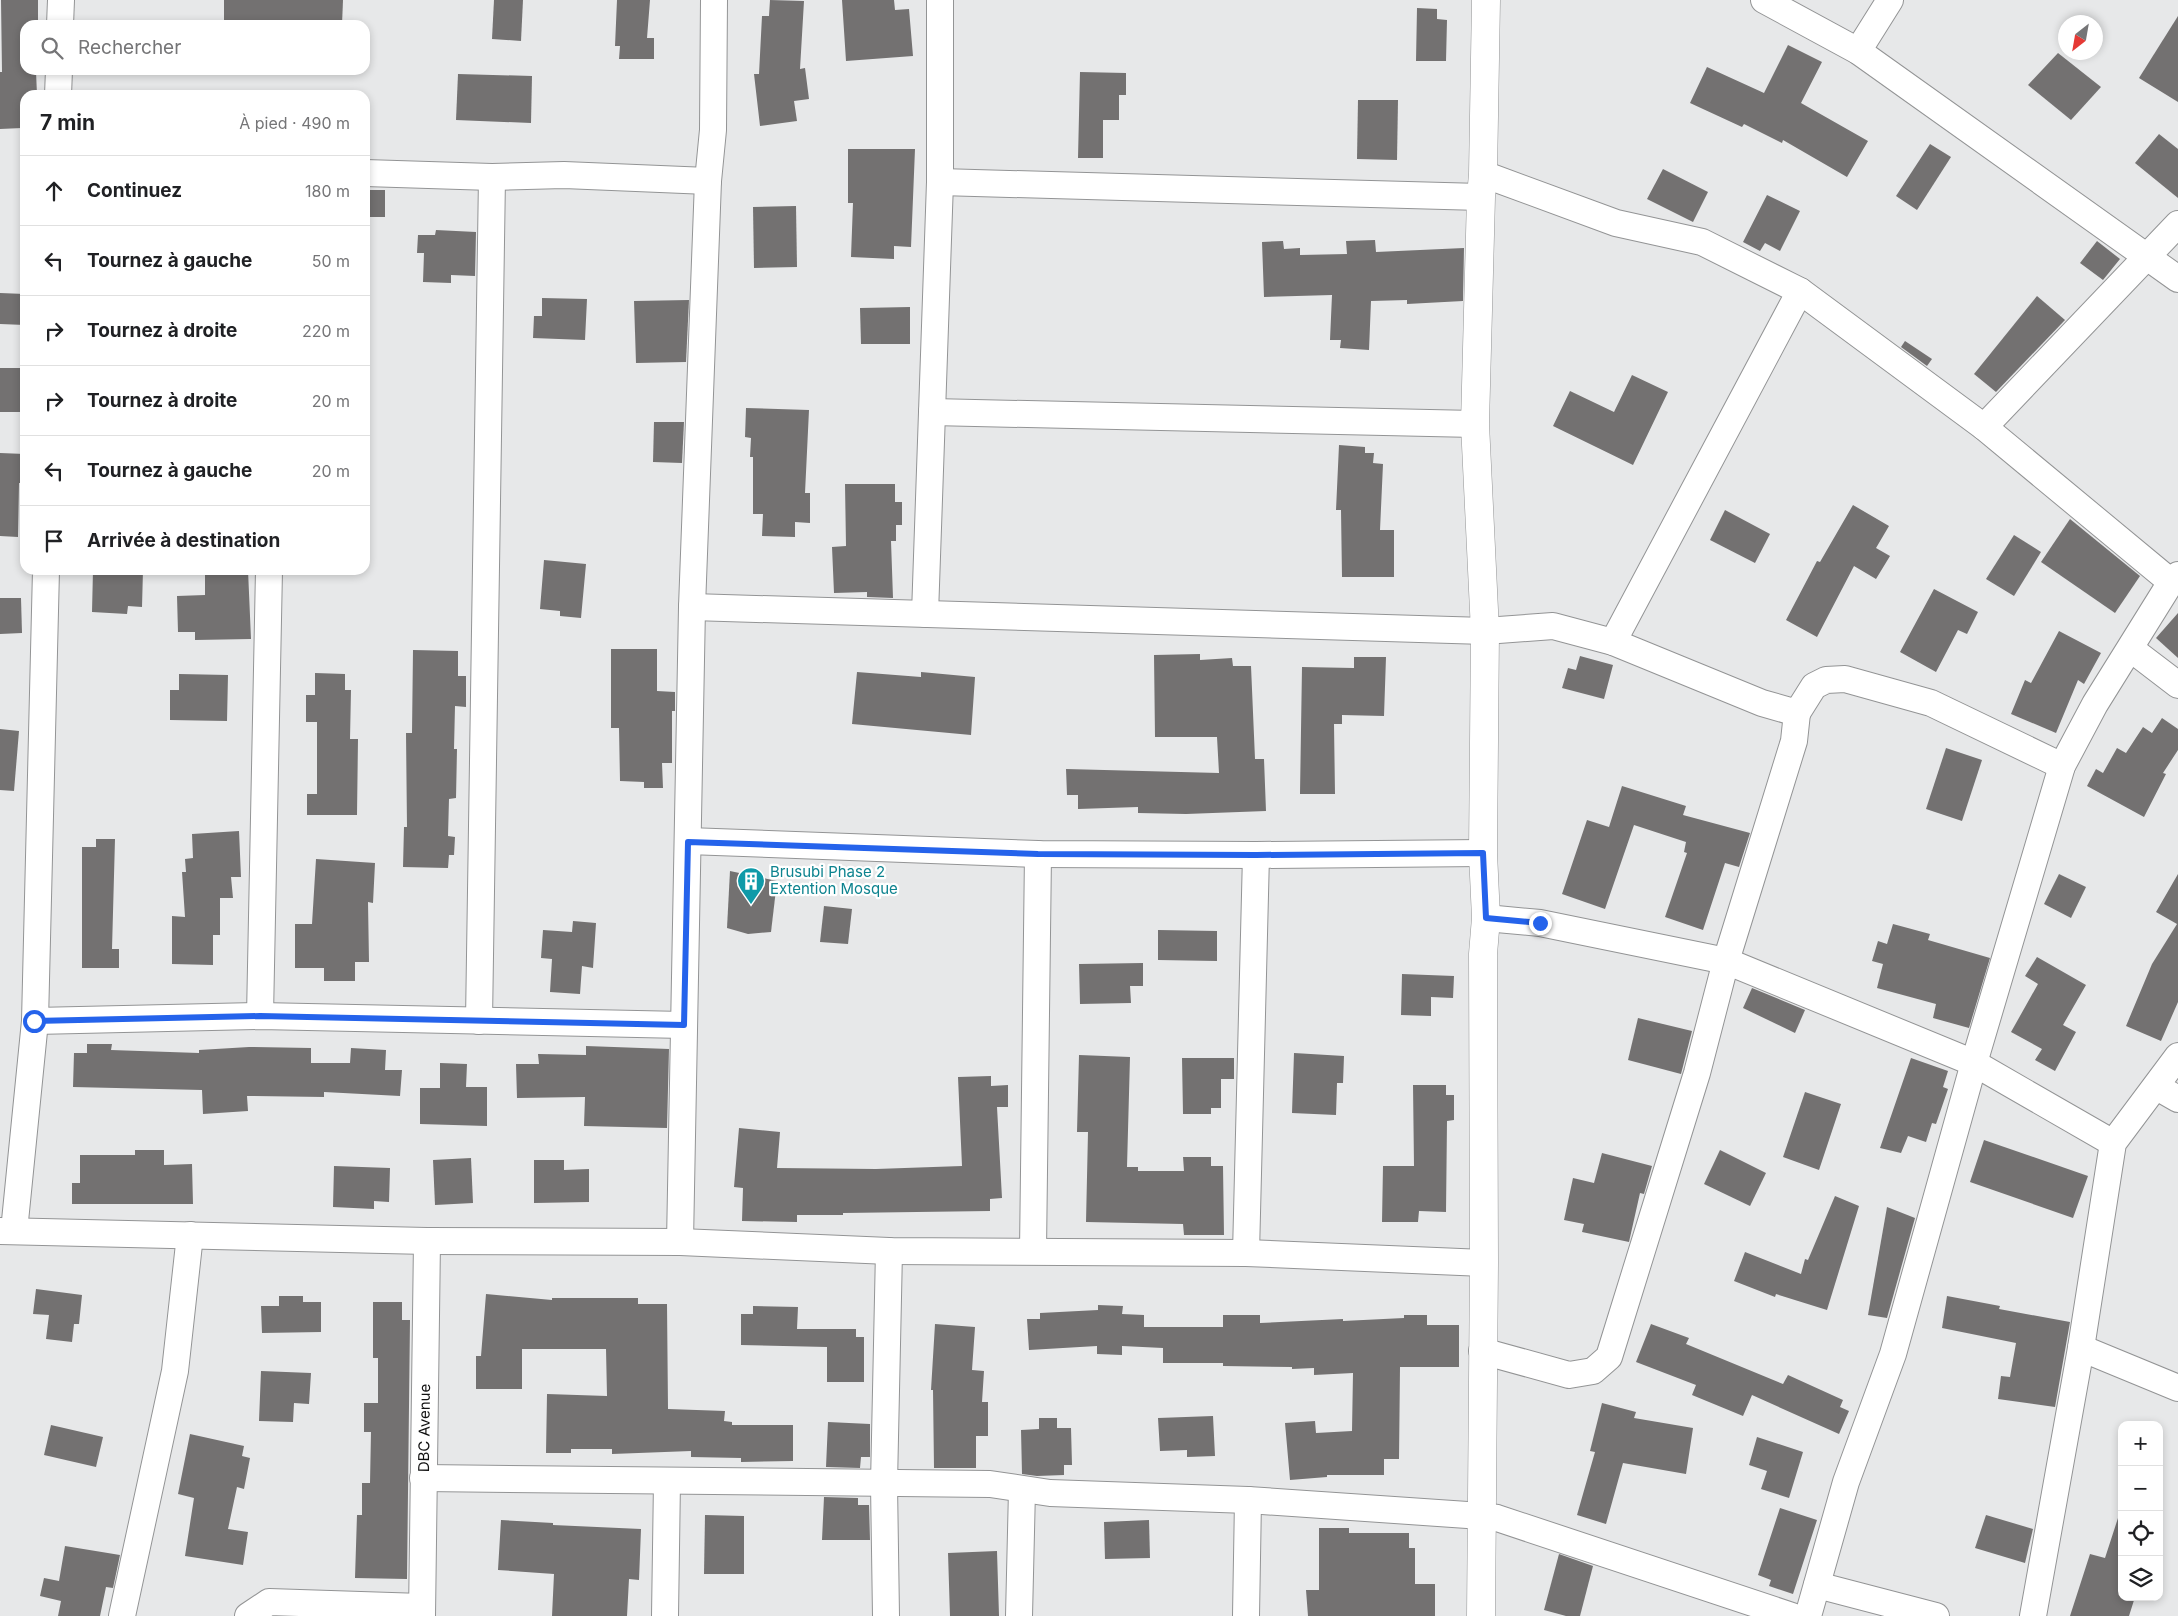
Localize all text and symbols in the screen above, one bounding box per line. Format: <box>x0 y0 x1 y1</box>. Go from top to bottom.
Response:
north arrow <box>2058 15 2103 60</box>
search box <box>20 20 370 75</box>
icon: search <box>38 34 66 62</box>
text: Rechercher <box>78 36 181 59</box>
text: 7 min <box>40 110 95 135</box>
text: À pied · 490 m <box>239 113 350 133</box>
icon: ahead <box>40 177 68 205</box>
text: Continuez <box>87 179 182 202</box>
text: 180 m <box>305 181 350 201</box>
icon: left <box>40 247 68 275</box>
text: Tournez à gauche <box>87 249 252 272</box>
text: 50 m <box>312 251 350 271</box>
icon: right <box>40 317 68 345</box>
text: Tournez à droite <box>87 319 237 342</box>
text: 220 m <box>302 321 350 341</box>
icon: right <box>40 387 68 415</box>
text: Tournez à droite <box>87 389 237 412</box>
text: 20 m <box>312 391 350 411</box>
icon: left <box>40 457 68 485</box>
text: Tournez à gauche <box>87 459 252 482</box>
text: 20 m <box>312 461 350 481</box>
icon: arrive <box>40 527 68 555</box>
text: Arrivée à destination <box>87 529 280 552</box>
place label: Brusubi Phase 2 Extention Mosque <box>770 862 898 898</box>
building icon: Brusubi Phase 2 Extention Mosque <box>736 866 766 905</box>
route end <box>1529 912 1552 935</box>
route start <box>23 1010 46 1033</box>
street label: DBC Avenue <box>414 1384 434 1472</box>
map controls <box>2118 1421 2163 1601</box>
button: + <box>2118 1421 2163 1466</box>
button: − <box>2118 1466 2163 1511</box>
button: locate <box>2118 1511 2163 1556</box>
button: layers <box>2118 1556 2163 1601</box>

